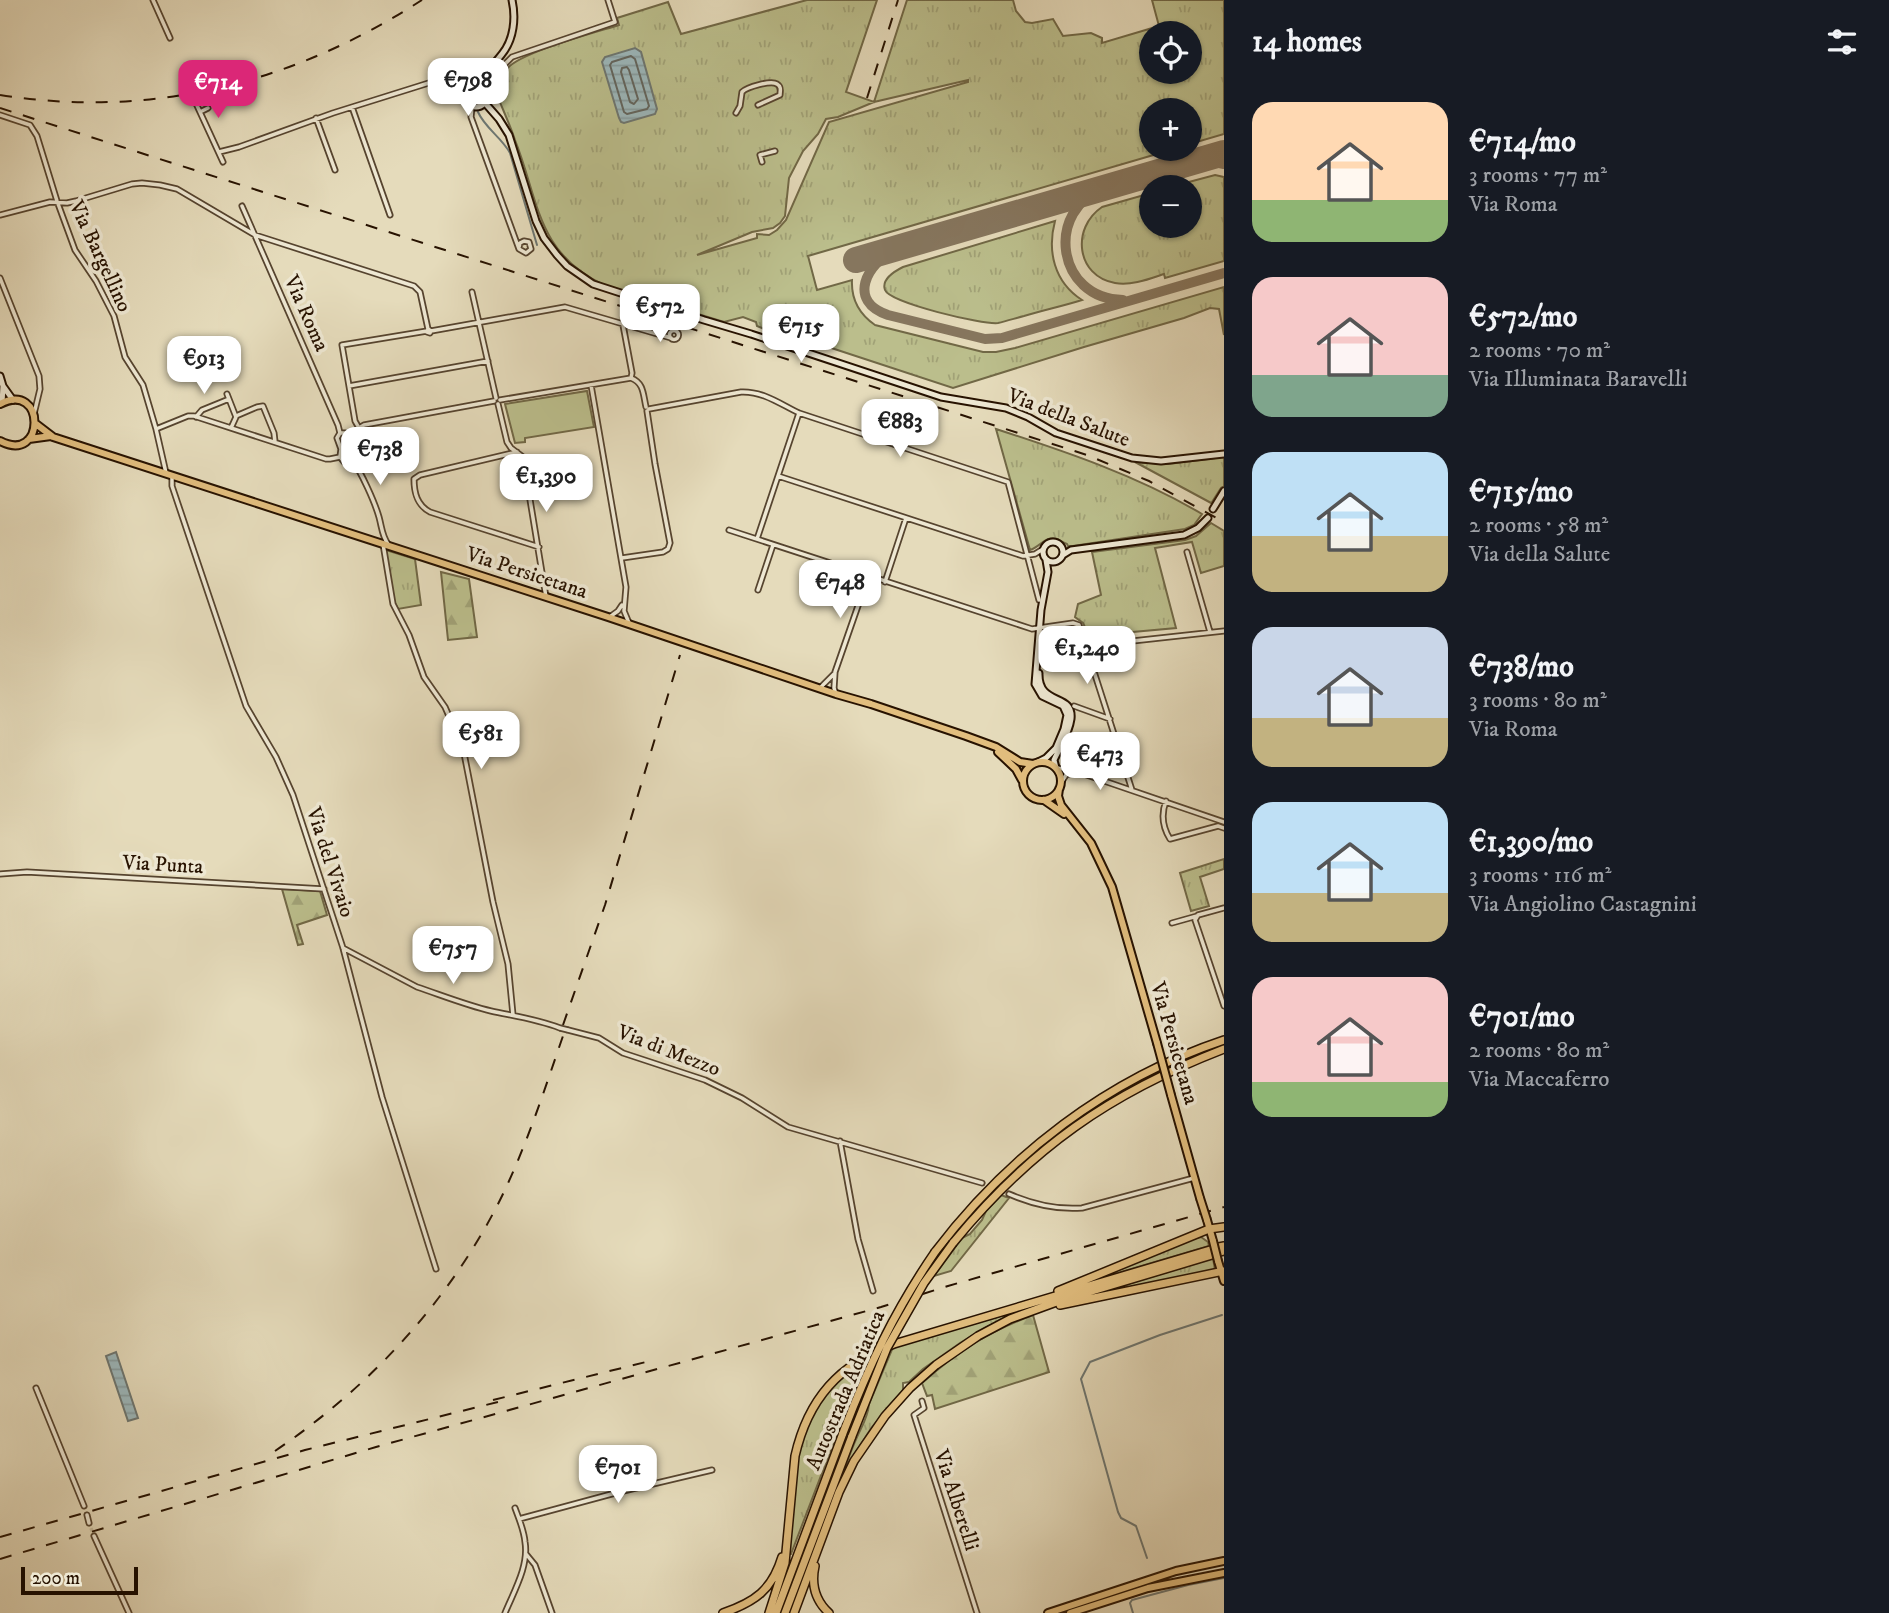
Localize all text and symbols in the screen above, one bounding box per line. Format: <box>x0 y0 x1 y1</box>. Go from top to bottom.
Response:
map controls <box>1139 21 1202 238</box>
button: locate <box>1139 21 1202 84</box>
icon: filters <box>1823 23 1861 61</box>
text: 14 homes <box>1252 24 1362 61</box>
pin: €798 <box>427 58 509 118</box>
pin: €714 <box>177 60 259 120</box>
text: €798 <box>444 66 492 95</box>
text: €714 <box>194 68 242 97</box>
button: + <box>1139 98 1202 161</box>
text: €714/mo <box>1469 124 1576 161</box>
icon: home <box>1308 130 1392 214</box>
text: 3 rooms · 77 m² <box>1469 161 1607 190</box>
button: − <box>1139 175 1202 238</box>
text: Via Roma <box>1469 190 1557 219</box>
street label: Via Bargellino <box>63 196 137 316</box>
street label: Via Roma <box>277 270 334 356</box>
pin: €572 <box>619 284 701 344</box>
text: €572 <box>636 292 684 321</box>
text: €572/mo <box>1469 299 1577 336</box>
pin: €715 <box>760 304 842 364</box>
icon: home <box>1308 305 1392 389</box>
text: €715 <box>778 312 824 341</box>
pin: €913 <box>163 336 245 396</box>
text: 2 rooms · 70 m² <box>1469 336 1610 365</box>
text: €913 <box>183 344 225 373</box>
text: Via Illuminata Baravelli <box>1469 365 1687 394</box>
street label: Via della Salute <box>1003 382 1134 453</box>
pin: €883 <box>859 400 941 459</box>
text: €883 <box>877 407 923 436</box>
pin: €738 <box>339 428 421 487</box>
text: €738 <box>357 435 403 464</box>
pin: €1,390 <box>489 454 603 514</box>
text: €1,390 <box>516 462 576 491</box>
text: €715/mo <box>1469 474 1573 511</box>
icon: home <box>1308 480 1392 564</box>
text: 2 rooms · 58 m² <box>1469 511 1608 540</box>
text: Via della Salute <box>1469 540 1610 569</box>
street label: Via Persicetana <box>462 541 591 605</box>
pin: €748 <box>799 560 881 620</box>
text: €748 <box>815 568 865 597</box>
pin: €1,240 <box>1030 626 1144 686</box>
text: €1,240 <box>1054 634 1120 663</box>
text: €738/mo <box>1469 649 1574 686</box>
icon: home <box>1308 655 1392 739</box>
text: 3 rooms · 80 m² <box>1469 686 1607 715</box>
pin: €581 <box>440 712 522 771</box>
text: Via Roma <box>1469 715 1557 744</box>
text: €581 <box>459 719 503 748</box>
pin: €473 <box>1059 732 1141 792</box>
text: €473 <box>1077 740 1123 769</box>
street label: Via del Vivaio <box>300 803 360 921</box>
text: €1,390/mo <box>1469 824 1593 861</box>
icon: home <box>1308 830 1392 914</box>
street label: Via Punta <box>121 850 204 880</box>
text: 3 rooms · 116 m² <box>1469 861 1612 890</box>
text: Via Angiolino Castagnini <box>1469 890 1697 919</box>
pin: €757 <box>412 926 494 986</box>
text: €757 <box>428 934 478 963</box>
street label: Via Persicetana <box>1144 978 1204 1108</box>
text: €701/mo <box>1469 999 1575 1036</box>
icon: home <box>1308 1005 1392 1089</box>
street label: Via di Mezzo <box>612 1019 724 1082</box>
text: 2 rooms · 80 m² <box>1469 1036 1609 1065</box>
text: Via Maccaferro <box>1469 1065 1609 1094</box>
street label: Autostrada Adriatica <box>801 1307 891 1474</box>
pin: €701 <box>577 1446 659 1505</box>
street label: Via Alberelli <box>927 1446 985 1554</box>
text: €701 <box>595 1453 641 1482</box>
scale bar <box>21 1564 138 1596</box>
text: 200 m <box>32 1567 80 1590</box>

